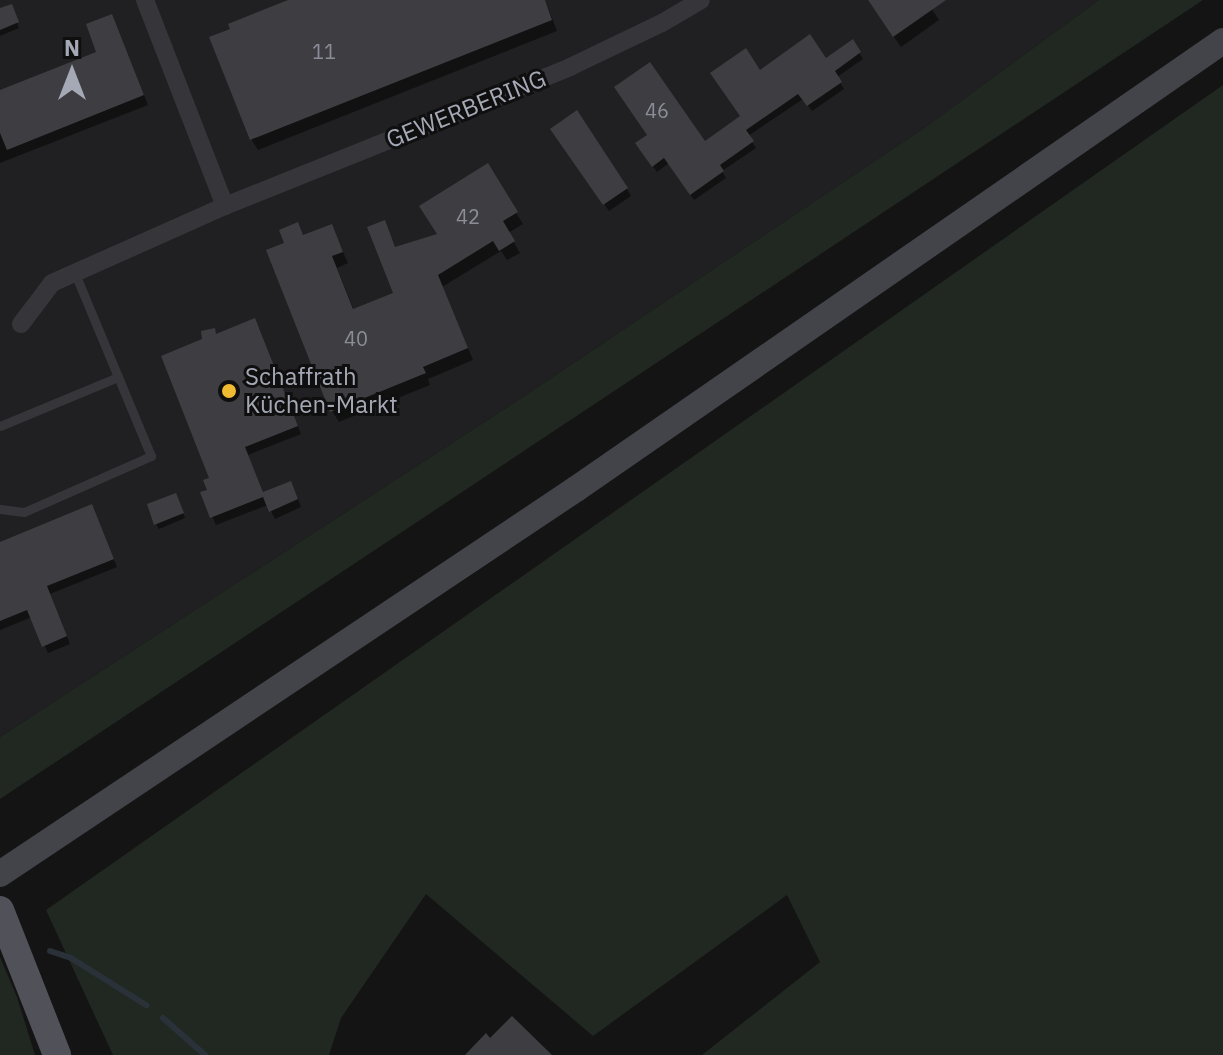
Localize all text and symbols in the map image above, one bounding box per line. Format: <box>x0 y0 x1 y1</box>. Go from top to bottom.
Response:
north arrow <box>32 32 112 112</box>
text: N <box>64 33 80 62</box>
house number: 11 <box>312 39 336 63</box>
street label: GEWERBERING <box>382 64 550 154</box>
house number: 46 <box>645 98 669 122</box>
house number: 42 <box>456 204 480 228</box>
house number: 40 <box>344 326 368 350</box>
place label: Schaffrath Küchen-Markt <box>245 363 398 419</box>
marker: Schaffrath Küchen-Markt <box>220 382 238 400</box>

